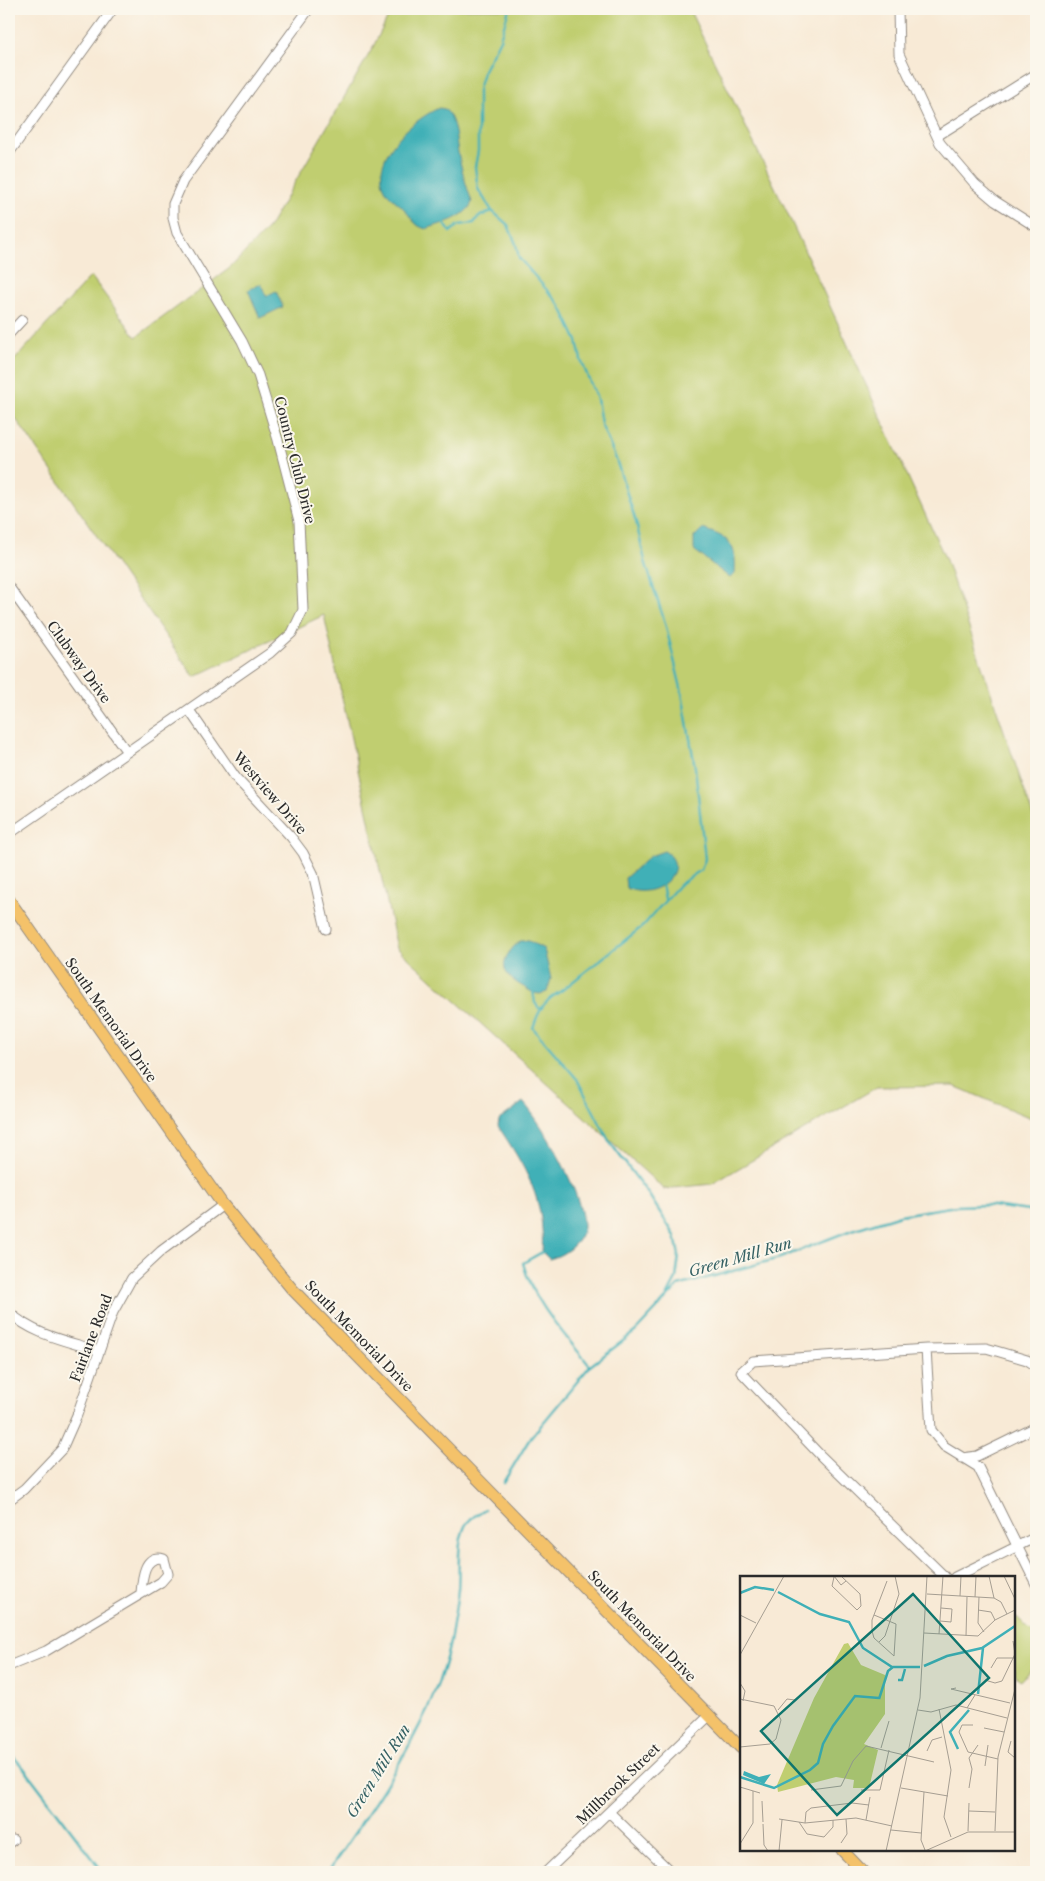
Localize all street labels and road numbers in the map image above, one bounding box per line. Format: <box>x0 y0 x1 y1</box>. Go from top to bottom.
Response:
street label: Country Club Drive <box>270 394 320 526</box>
street label: Clubway Drive <box>43 617 115 707</box>
street label: Westview Drive <box>229 747 311 838</box>
street label: South Memorial Drive <box>61 954 161 1086</box>
street label: South Memorial Drive <box>301 1276 417 1396</box>
street label: Fairlane Road <box>66 1291 116 1384</box>
street label: South Memorial Drive <box>584 1566 700 1686</box>
street label: Millbrook Street <box>572 1740 664 1828</box>

